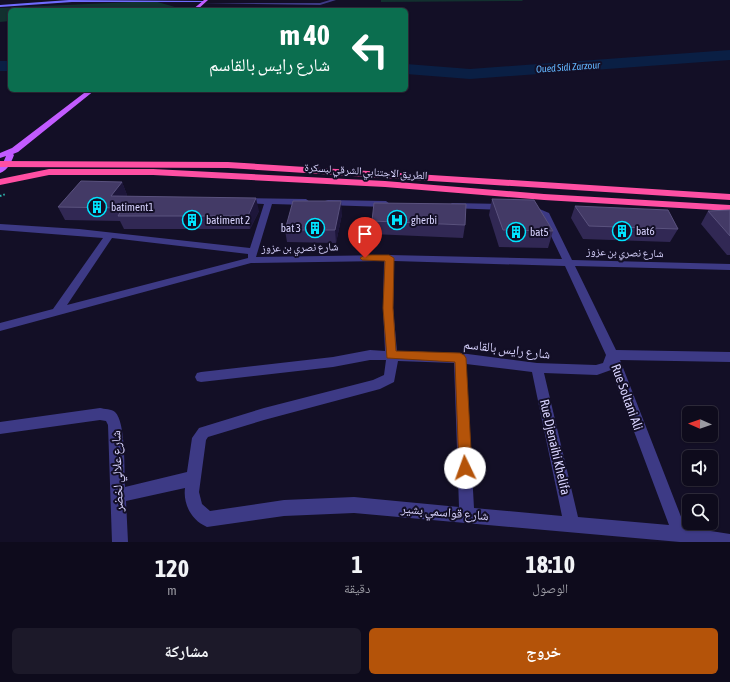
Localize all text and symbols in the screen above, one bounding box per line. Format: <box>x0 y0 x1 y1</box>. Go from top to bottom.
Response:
text: 40 m <box>280 19 330 51</box>
icon: left <box>344 24 396 76</box>
text: شارع رايس بالقاسم <box>209 54 330 75</box>
water label: Oued Sidi Zarzour <box>536 59 601 75</box>
street label: الطريق الاجتنابي الشرقي لبسكرة <box>304 161 428 184</box>
building icon: batiment1 <box>86 196 108 218</box>
place label: batiment1 <box>111 201 154 213</box>
building icon: batiment 2 <box>181 209 203 231</box>
hospital icon: gherbi <box>386 209 408 231</box>
place label: batiment 2 <box>206 214 250 226</box>
place label: gherbi <box>411 214 437 226</box>
building icon: bat 3 <box>304 217 326 239</box>
pin <box>348 217 382 258</box>
building icon: bat6 <box>611 220 633 242</box>
building icon: bat5 <box>505 221 527 243</box>
place label: bat 3 <box>281 222 301 234</box>
icon: arrive <box>354 223 376 245</box>
place label: bat6 <box>636 225 655 237</box>
place label: bat5 <box>530 226 549 238</box>
street label: شارع نصري بن عزوز <box>260 240 339 256</box>
street label: شارع نصري بن عزوز <box>585 245 664 262</box>
street label: شارع رايس بالقاسم <box>462 336 551 364</box>
street label: Rue Soltani Ali <box>608 362 646 432</box>
street label: Rue Djenaihi Khelifa <box>537 398 573 496</box>
north arrow <box>682 406 718 442</box>
map controls <box>682 406 718 530</box>
street label: شارع علالي لخضر <box>108 430 129 513</box>
position arrow <box>444 447 486 489</box>
button: sound <box>682 450 718 486</box>
button: search <box>682 494 718 530</box>
street label: شارع قواسمي بشير <box>399 501 489 527</box>
text: 1 <box>352 551 363 578</box>
text: 18:10 <box>526 551 575 578</box>
text: 120 <box>155 555 189 582</box>
text: دقيقة <box>344 581 370 596</box>
text: الوصول <box>532 581 568 596</box>
text: m <box>167 583 177 598</box>
button: مشاركة <box>12 628 361 674</box>
button: خروج <box>369 628 718 674</box>

